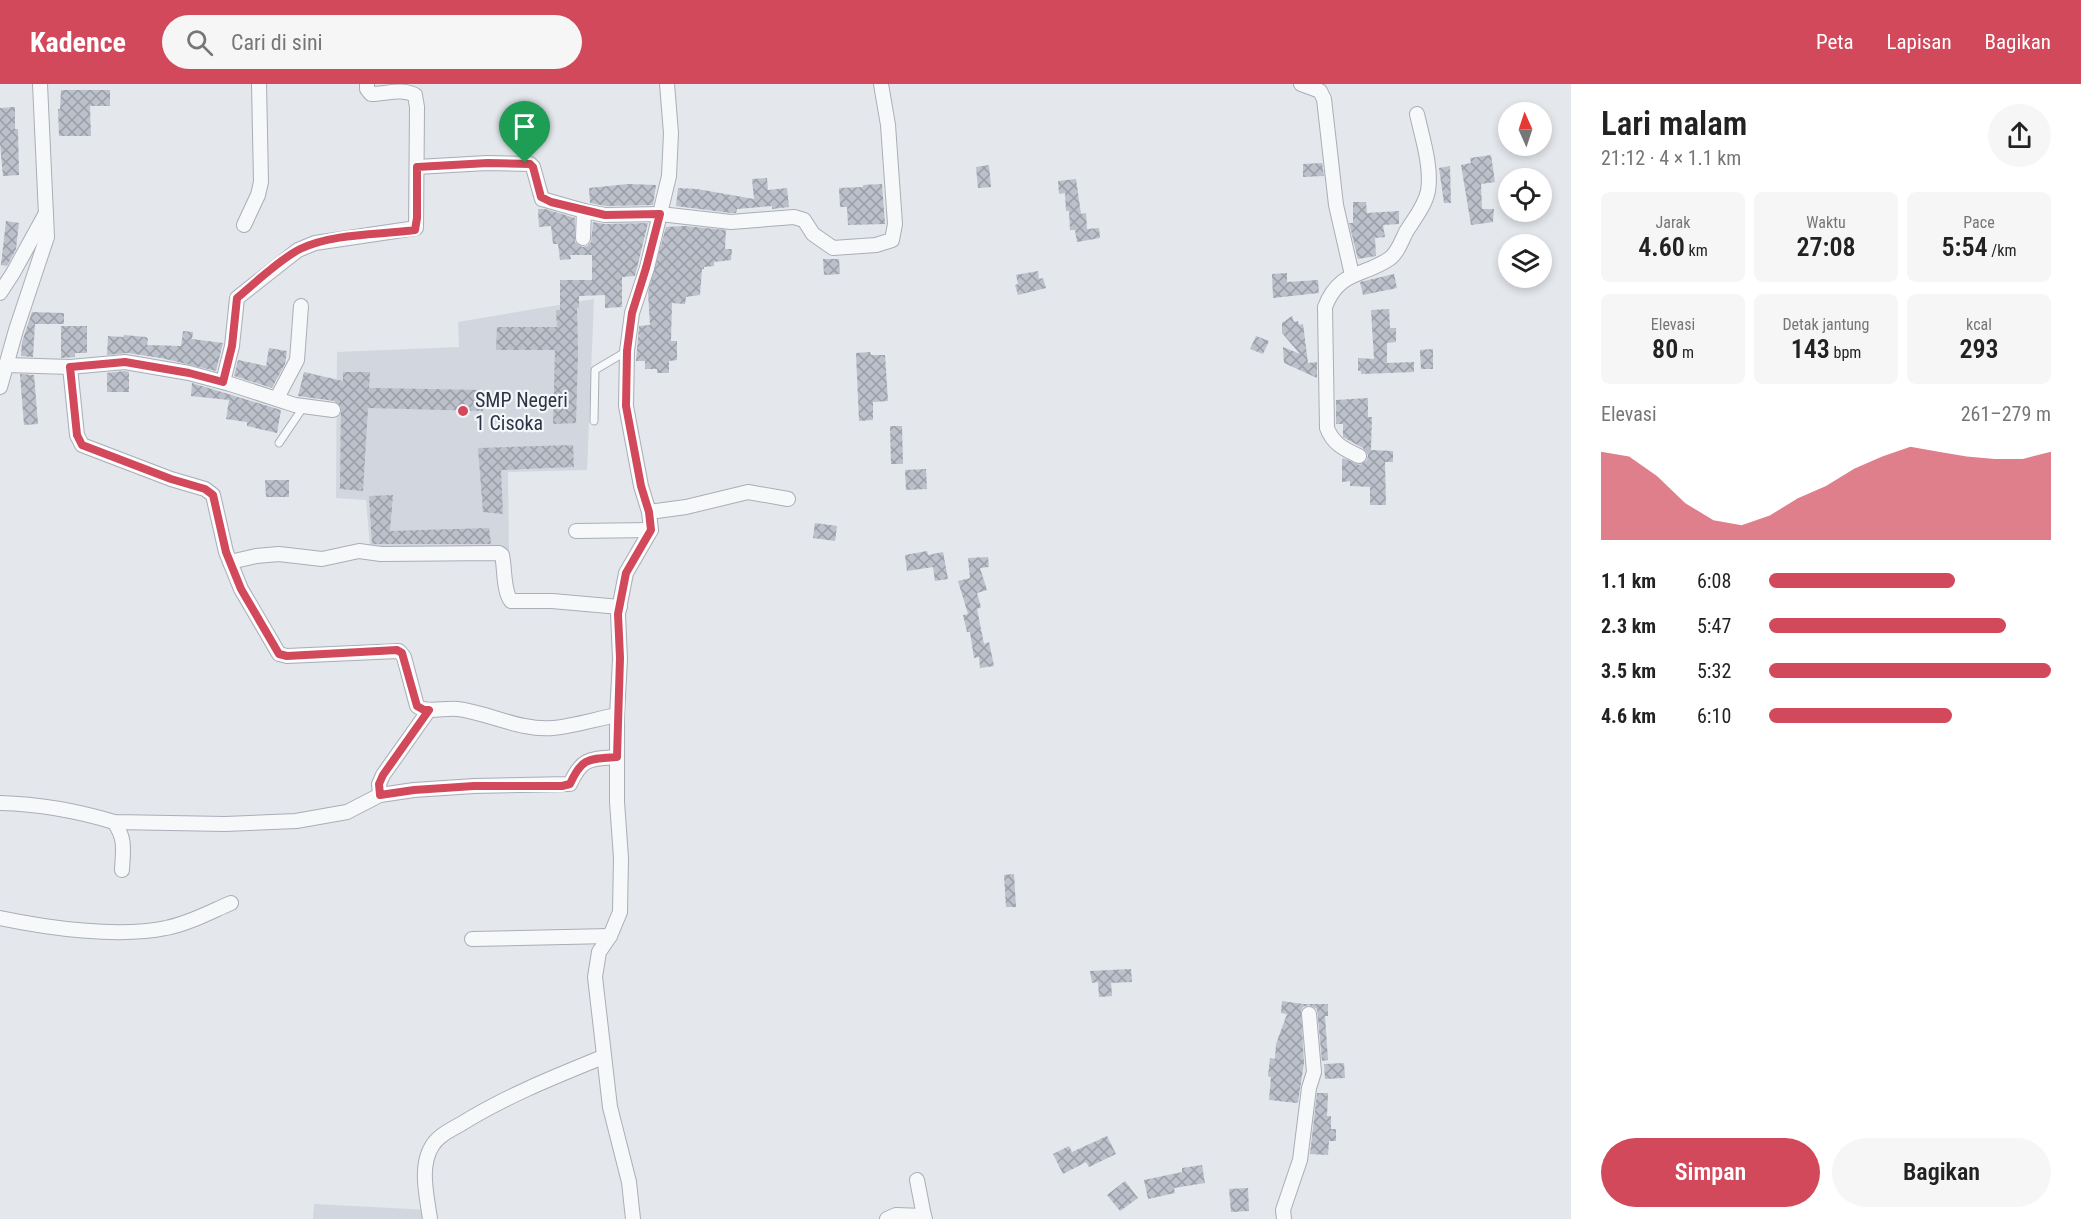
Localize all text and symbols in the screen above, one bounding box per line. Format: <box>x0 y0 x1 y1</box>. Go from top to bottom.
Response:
search box <box>162 15 582 69</box>
text: Kadence <box>30 26 126 59</box>
icon: search <box>183 26 216 59</box>
text: Cari di sini <box>231 30 323 55</box>
text: Peta <box>1816 30 1854 54</box>
text: Lapisan <box>1887 30 1952 54</box>
text: Bagikan <box>1985 30 2051 54</box>
pin <box>499 101 550 163</box>
north arrow <box>1498 102 1552 156</box>
map controls <box>1498 102 1552 288</box>
text: Lari malam <box>1601 104 1747 143</box>
button: share <box>1988 104 2051 167</box>
icon: arrive <box>508 110 541 143</box>
text: 21:12 · 4 × 1.1 km <box>1601 146 1741 170</box>
button: locate <box>1498 168 1552 222</box>
text: Jarak <box>1656 213 1690 232</box>
text: Waktu <box>1806 213 1846 232</box>
text: Pace <box>1963 213 1995 232</box>
text: 4.60 <box>1638 232 1685 262</box>
text: 27:08 <box>1796 232 1856 262</box>
text: 5:54 <box>1942 232 1988 262</box>
button: layers <box>1498 234 1552 288</box>
text: km <box>1685 241 1708 260</box>
text: /km <box>1988 241 2016 260</box>
text: Elevasi <box>1651 315 1695 334</box>
text: Detak jantung <box>1782 315 1870 334</box>
text: kcal <box>1966 315 1992 334</box>
text: 80 <box>1652 334 1678 364</box>
text: 143 <box>1791 334 1830 364</box>
text: 293 <box>1959 334 1999 364</box>
text: m <box>1678 343 1694 362</box>
text: bpm <box>1830 343 1861 362</box>
place label: SMP Negeri 1 Cisoka <box>475 388 568 435</box>
text: Elevasi <box>1601 402 1656 426</box>
text: 261–279 m <box>1961 402 2051 426</box>
marker: SMP Negeri 1 Cisoka <box>456 404 470 418</box>
text: 1.1 km <box>1601 569 1656 593</box>
text: 6:08 <box>1697 569 1731 593</box>
text: 2.3 km <box>1601 614 1656 638</box>
text: 5:47 <box>1697 614 1731 638</box>
text: 3.5 km <box>1601 659 1656 683</box>
text: 5:32 <box>1697 659 1731 683</box>
text: 4.6 km <box>1601 704 1656 728</box>
text: 6:10 <box>1697 704 1731 728</box>
button: Simpan <box>1601 1138 1820 1207</box>
button: Bagikan <box>1832 1138 2051 1207</box>

